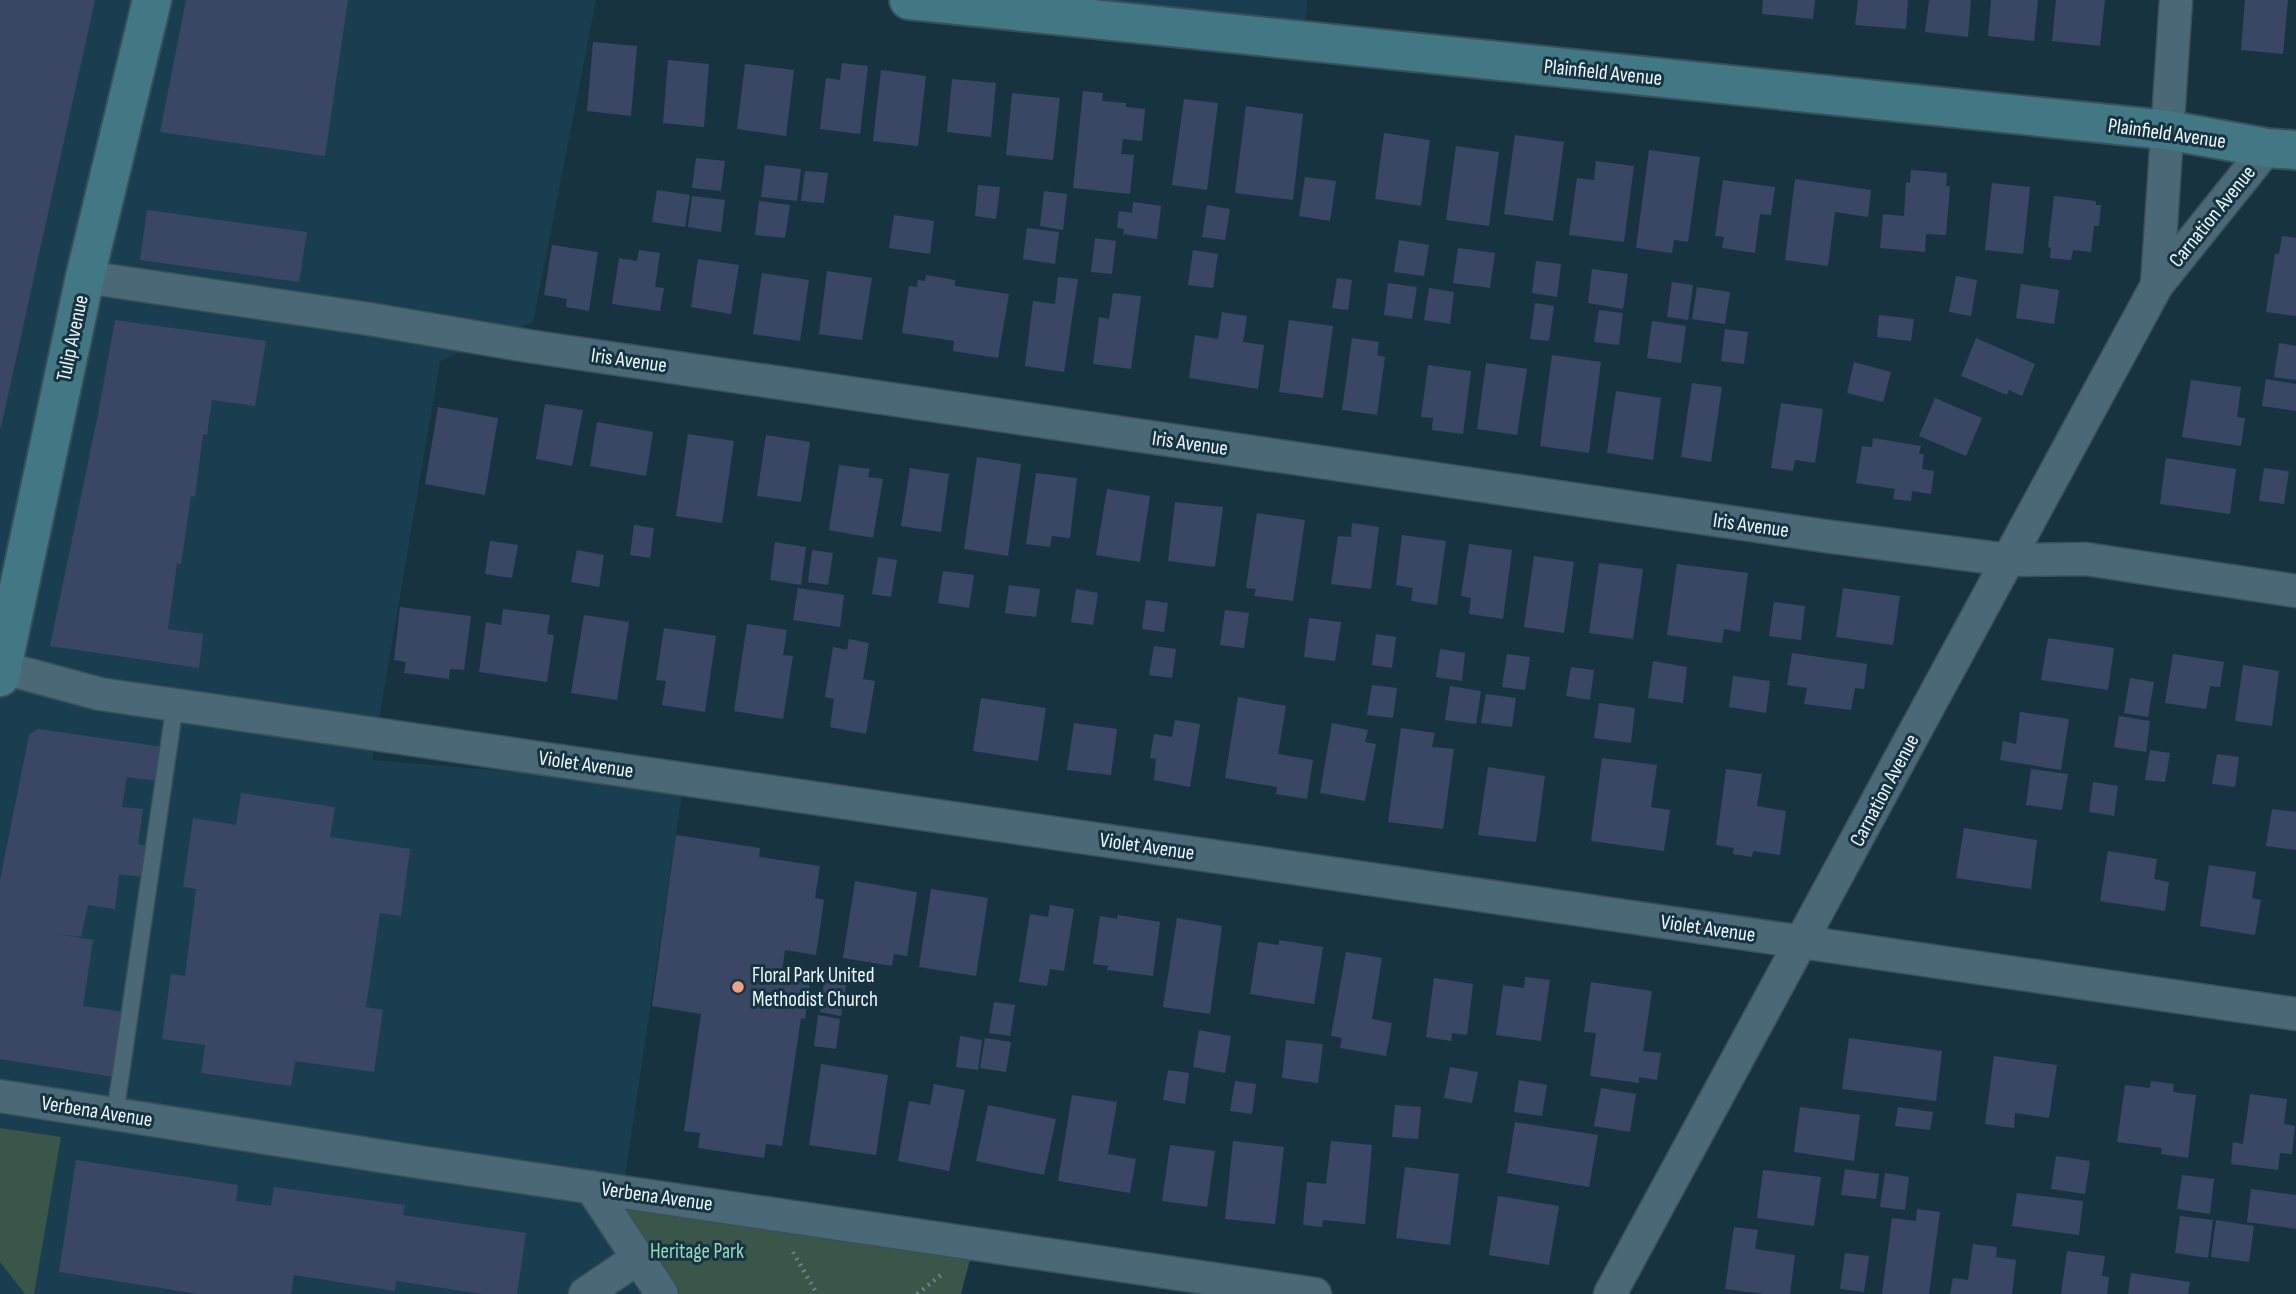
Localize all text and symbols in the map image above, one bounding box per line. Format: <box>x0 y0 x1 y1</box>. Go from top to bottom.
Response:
street label: Plainfield Avenue <box>1543 54 1663 91</box>
street label: Plainfield Avenue <box>2106 113 2227 154</box>
street label: Carnation Avenue <box>2164 160 2261 272</box>
street label: Tulip Avenue <box>51 293 94 383</box>
street label: Iris Avenue <box>589 343 669 378</box>
street label: Iris Avenue <box>1150 426 1230 461</box>
street label: Iris Avenue <box>1711 508 1791 543</box>
street label: Carnation Avenue <box>1844 730 1925 851</box>
street label: Violet Avenue <box>537 745 635 784</box>
street label: Violet Avenue <box>1098 827 1196 866</box>
street label: Violet Avenue <box>1659 909 1757 948</box>
place label: Floral Park United Methodist Church <box>752 963 878 1012</box>
marker: Floral Park United Methodist Church <box>730 979 746 995</box>
street label: Verbena Avenue <box>40 1090 154 1133</box>
street label: Verbena Avenue <box>600 1176 714 1217</box>
park label: Heritage Park <box>650 1239 744 1264</box>

